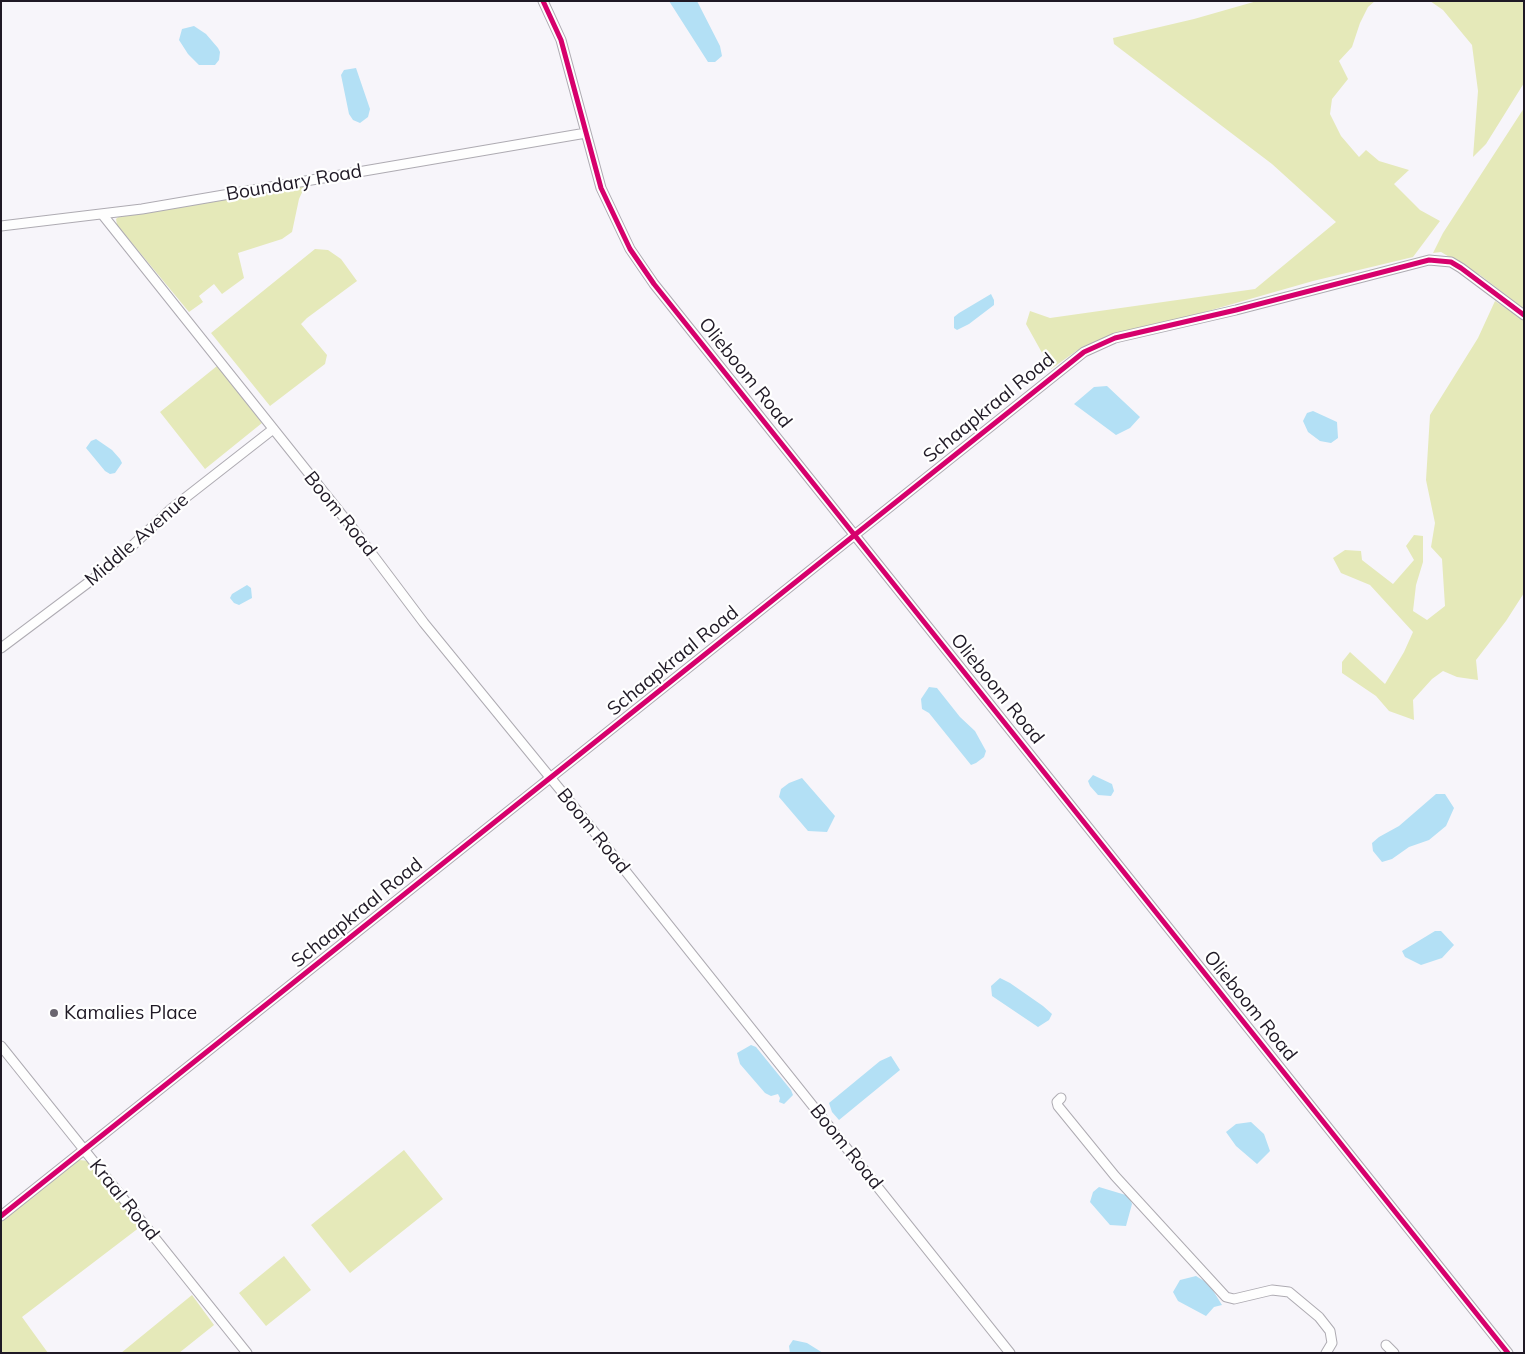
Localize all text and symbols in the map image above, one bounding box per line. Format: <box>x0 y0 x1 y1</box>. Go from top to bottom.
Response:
street label: Boundary Road <box>224 160 364 206</box>
street label: Olieboom Road <box>694 313 796 433</box>
street label: Schaapkraal Road <box>919 348 1059 468</box>
street label: Boom Road <box>299 467 381 561</box>
street label: Middle Avenue <box>81 489 193 591</box>
street label: Schaapkraal Road <box>603 601 743 721</box>
street label: Olieboom Road <box>946 629 1048 749</box>
street label: Boom Road <box>552 784 634 878</box>
street label: Schaapkraal Road <box>287 853 427 973</box>
street label: Olieboom Road <box>1199 946 1301 1066</box>
place label: Kamalies Place <box>64 1002 197 1024</box>
marker: Kamalies Place <box>48 1007 60 1019</box>
street label: Boom Road <box>805 1100 887 1194</box>
street label: Kraal Road <box>84 1155 164 1245</box>

